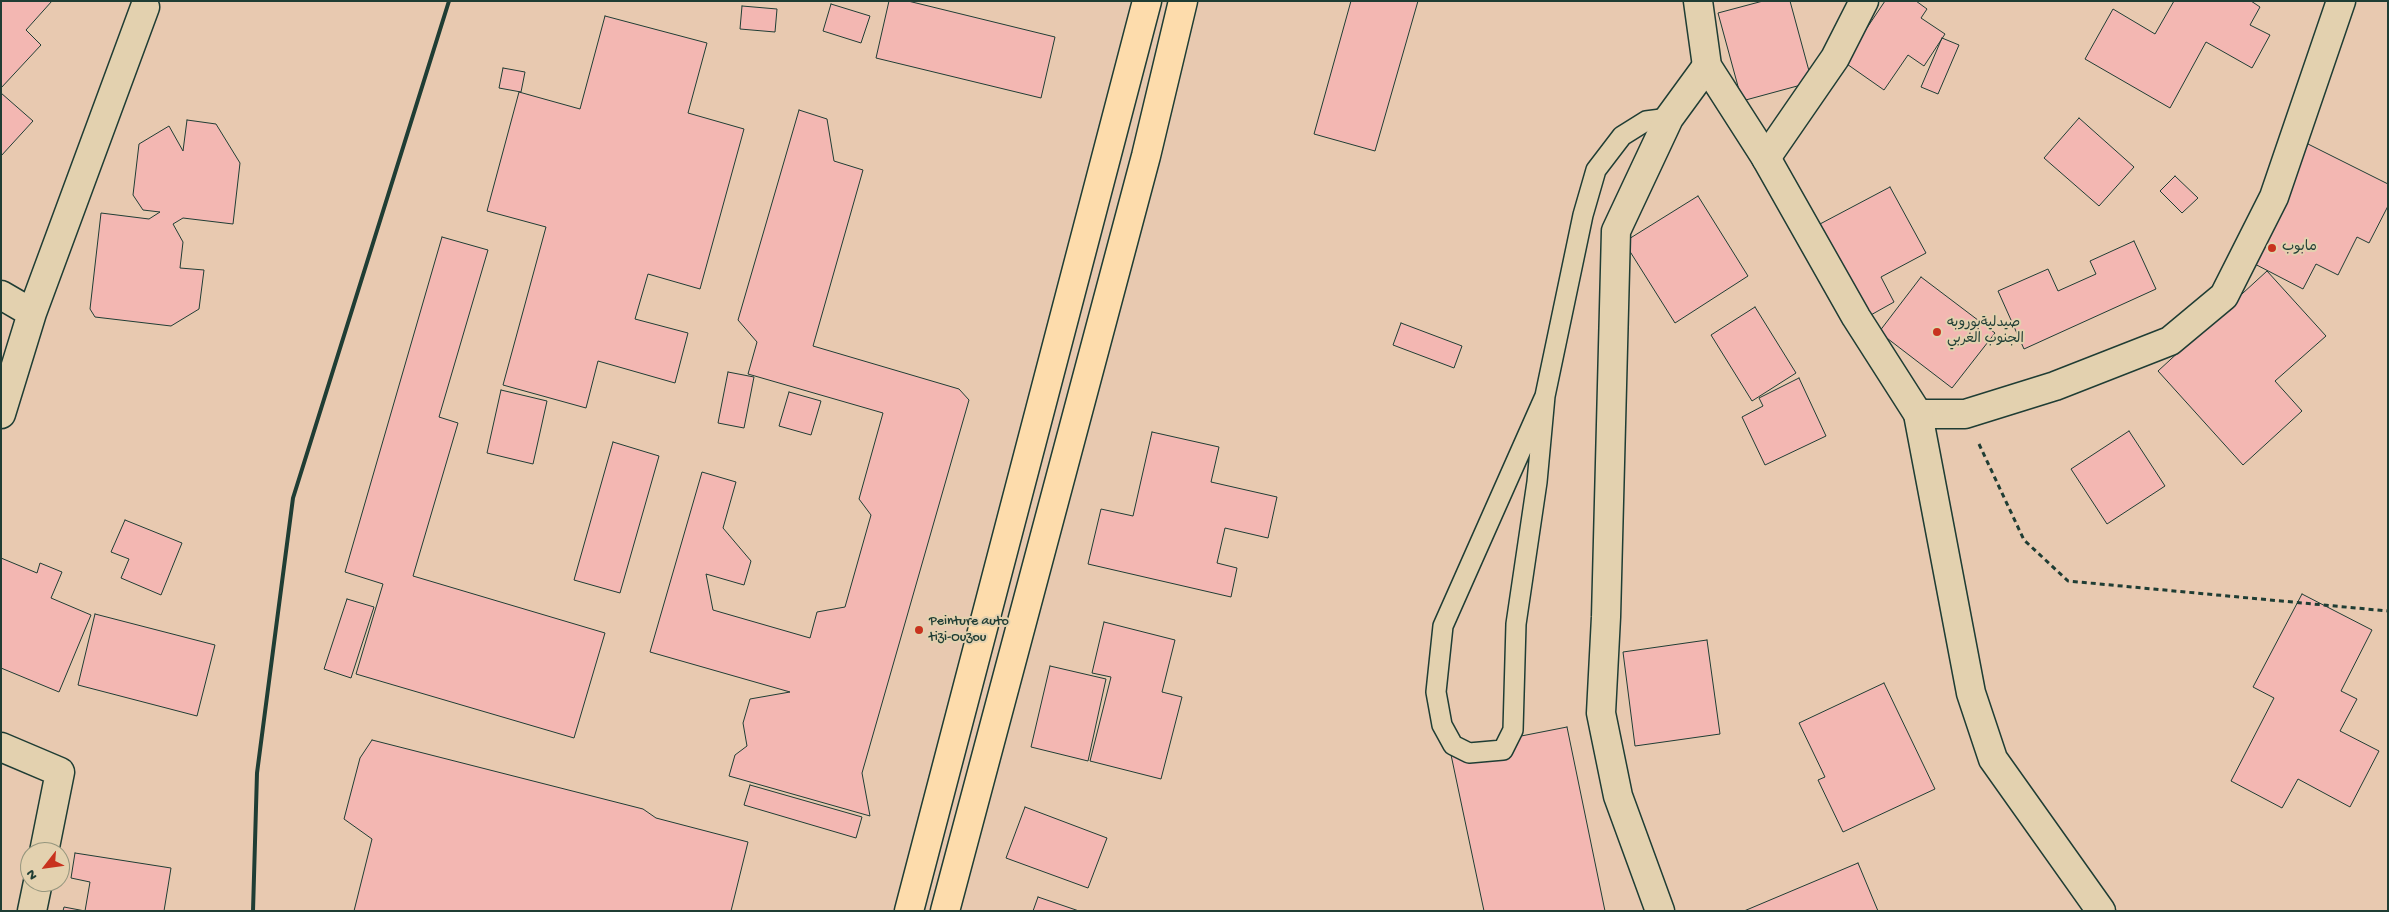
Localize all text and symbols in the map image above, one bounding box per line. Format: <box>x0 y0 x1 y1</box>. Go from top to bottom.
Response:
place label: مابوب <box>2282 240 2317 256</box>
marker: مابوب <box>2266 242 2278 254</box>
place label: صيدليةبوروبه الجنوب الغربي <box>1947 316 2024 348</box>
marker: صيدليةبوروبه الجنوب الغربي <box>1931 326 1943 338</box>
place label: Peinture auto tizi-Ouzou <box>929 614 1009 646</box>
marker: Peinture auto tizi-Ouzou <box>913 624 925 636</box>
north arrow <box>20 842 70 892</box>
text: N <box>23 866 42 882</box>

